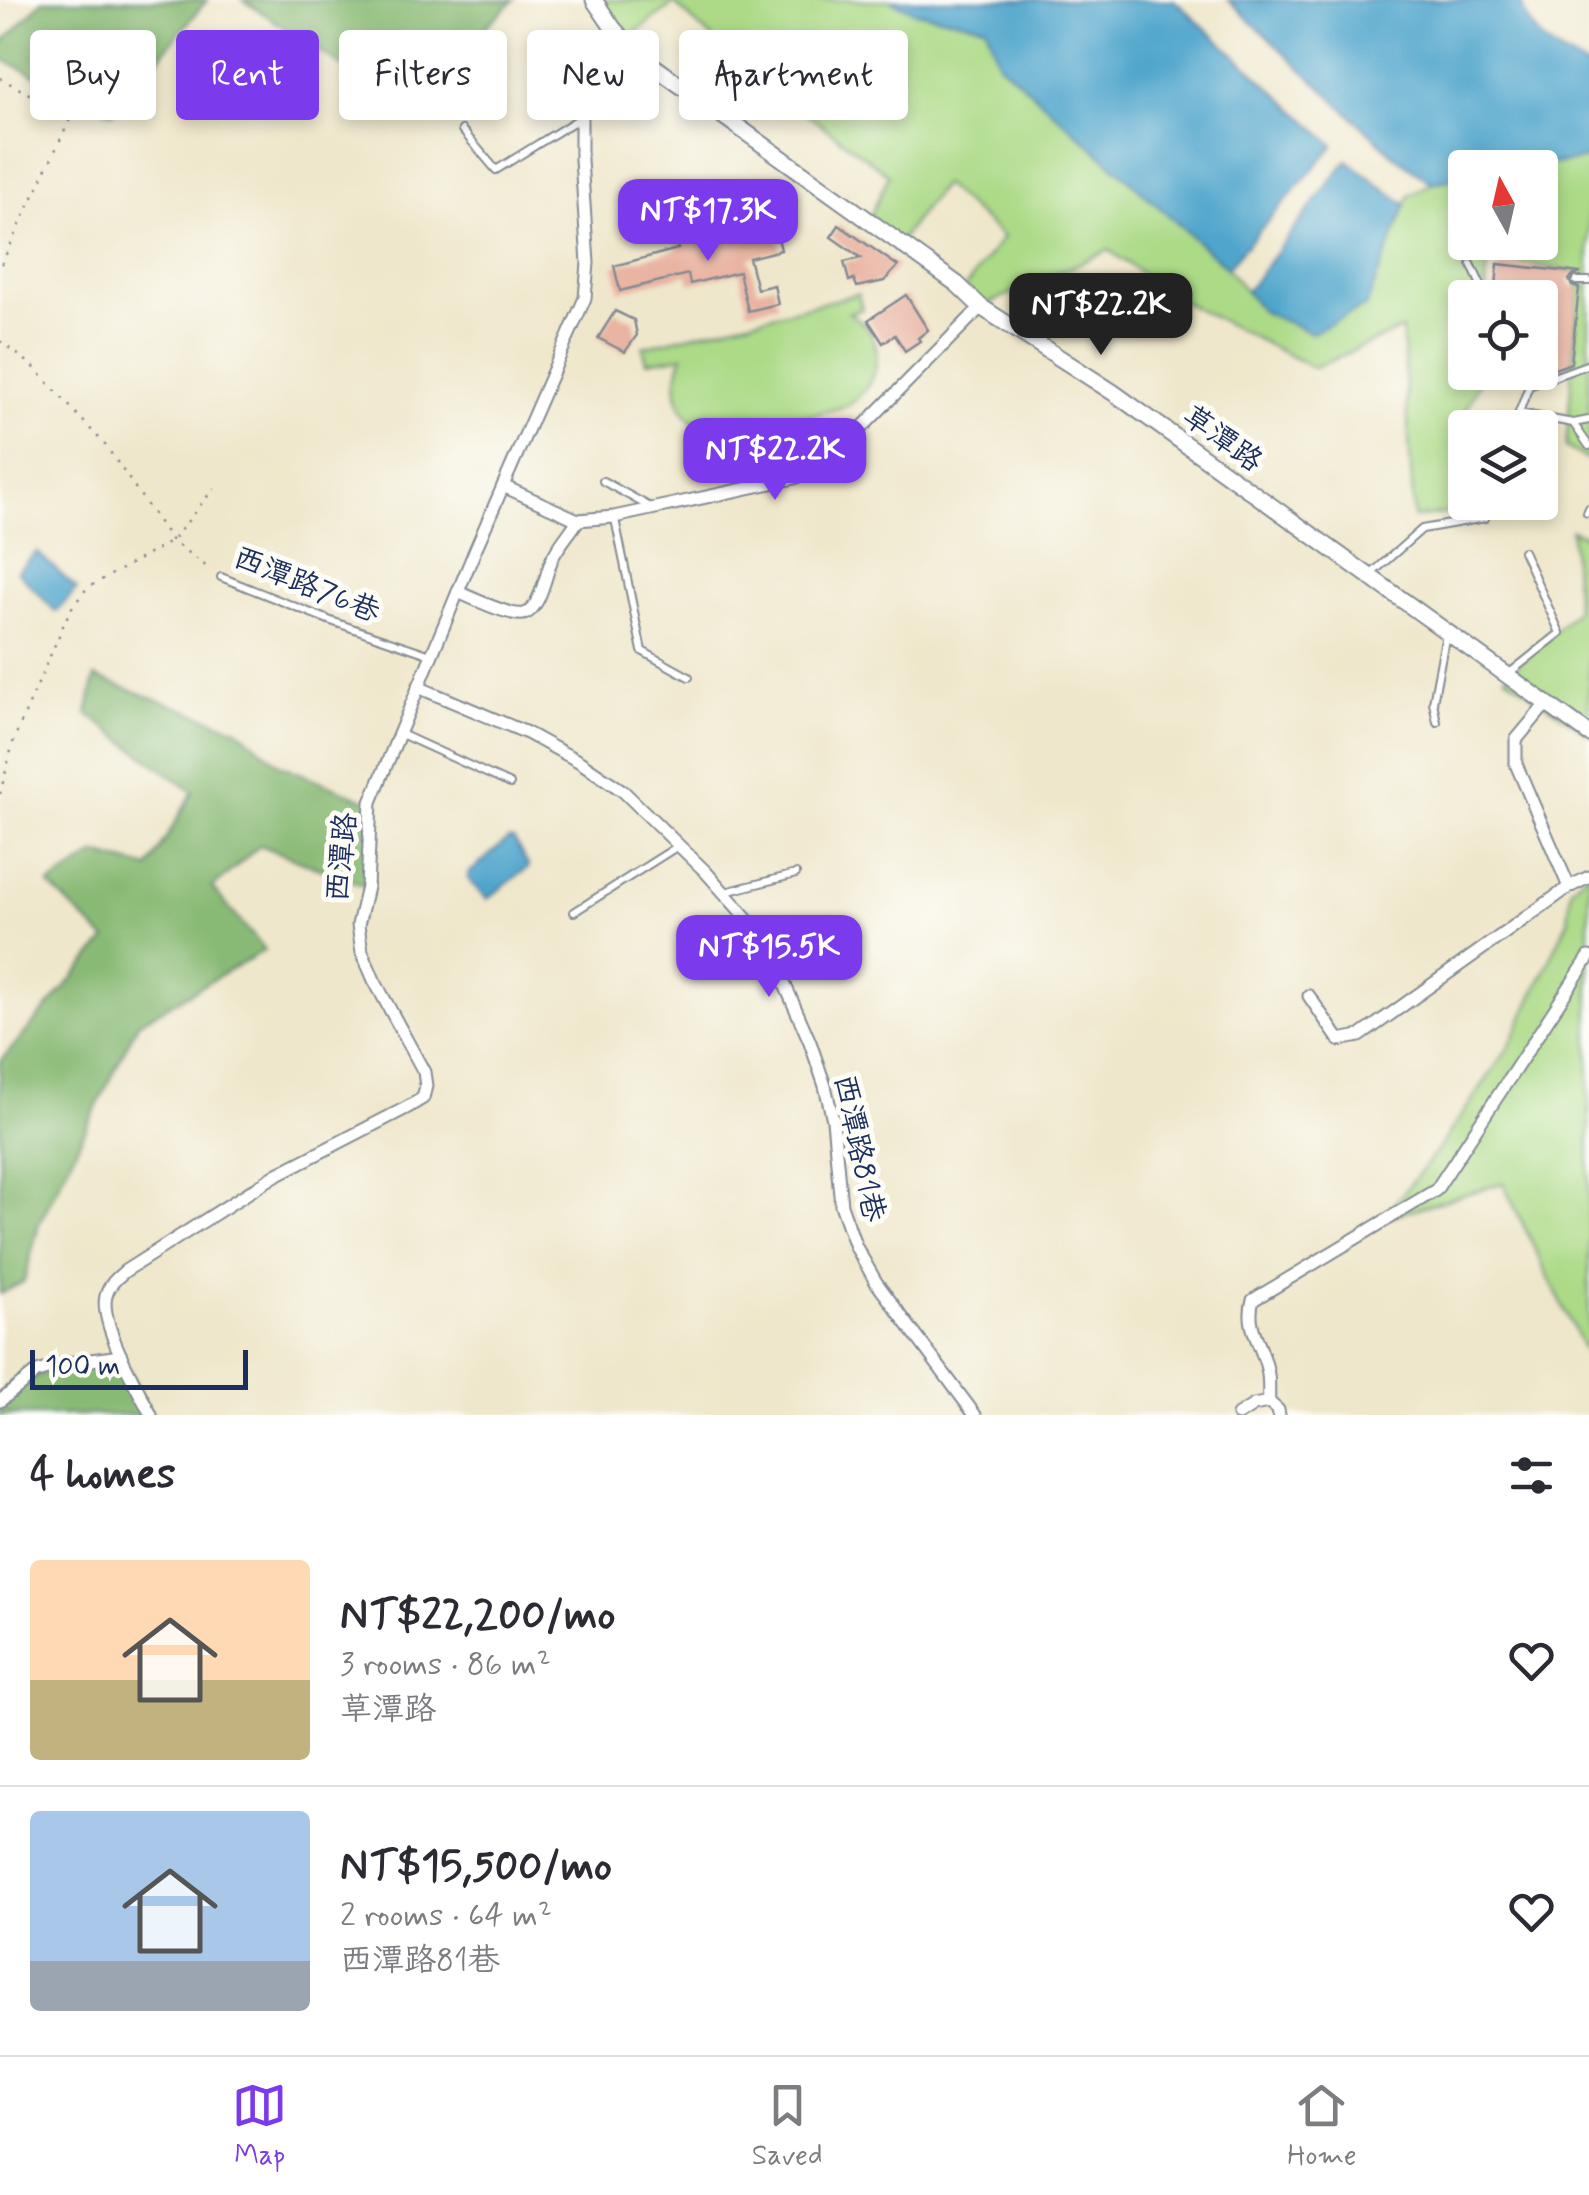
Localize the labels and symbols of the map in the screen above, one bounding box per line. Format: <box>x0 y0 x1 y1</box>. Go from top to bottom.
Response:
north arrow <box>1448 150 1558 260</box>
pin: NT$17.3K <box>605 179 811 264</box>
pin: NT$22.2K <box>998 273 1204 358</box>
street label: 草潭路 <box>1174 397 1270 481</box>
pin: NT$22.2K <box>672 418 878 503</box>
street label: 西潭路76巷 <box>227 538 386 632</box>
street label: 西潭路 <box>318 810 367 904</box>
pin: NT$15.5K <box>666 915 872 1000</box>
street label: 西潭路81巷 <box>824 1071 893 1226</box>
scale bar <box>30 1345 248 1390</box>

